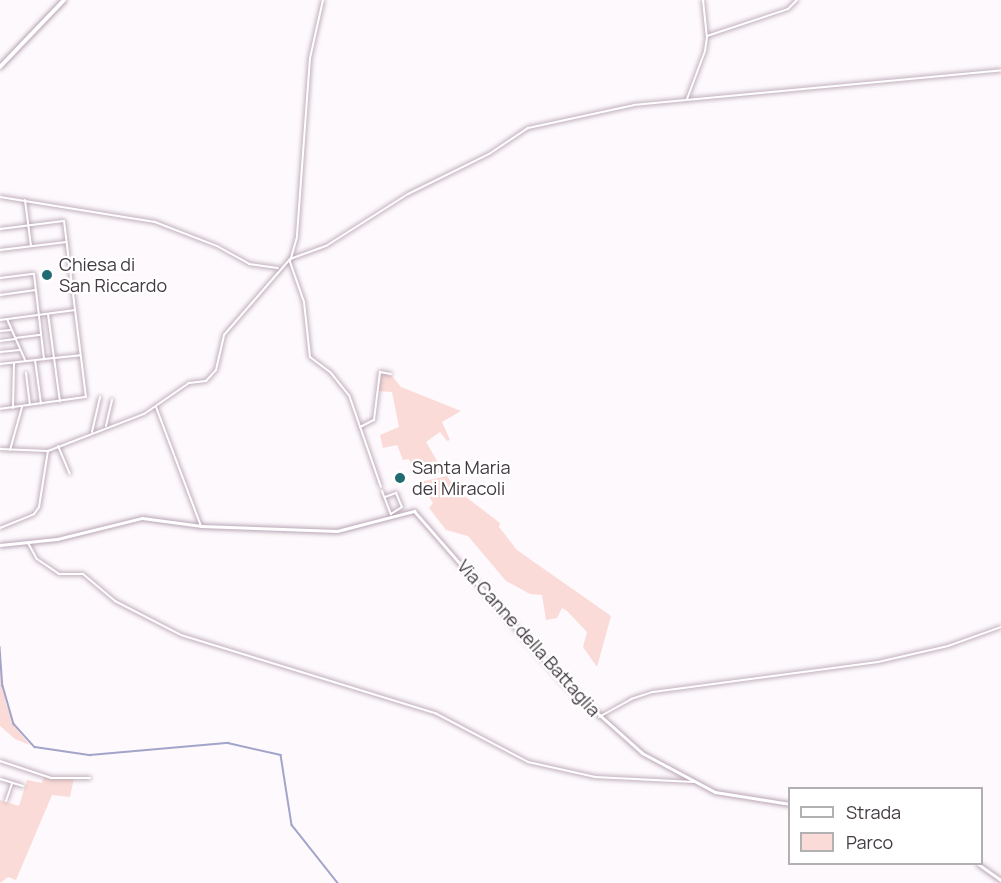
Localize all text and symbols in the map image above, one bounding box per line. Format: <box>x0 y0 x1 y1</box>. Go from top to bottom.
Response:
place label: Chiesa di San Riccardo <box>59 254 167 296</box>
marker: Chiesa di San Riccardo <box>40 268 54 282</box>
place label: Santa Maria dei Miracoli <box>412 457 510 500</box>
marker: Santa Maria dei Miracoli <box>393 471 407 485</box>
street label: Via Canne della Battaglia <box>453 555 605 721</box>
legend <box>788 787 983 865</box>
text: Strada <box>846 800 901 824</box>
text: Parco <box>846 830 893 854</box>

